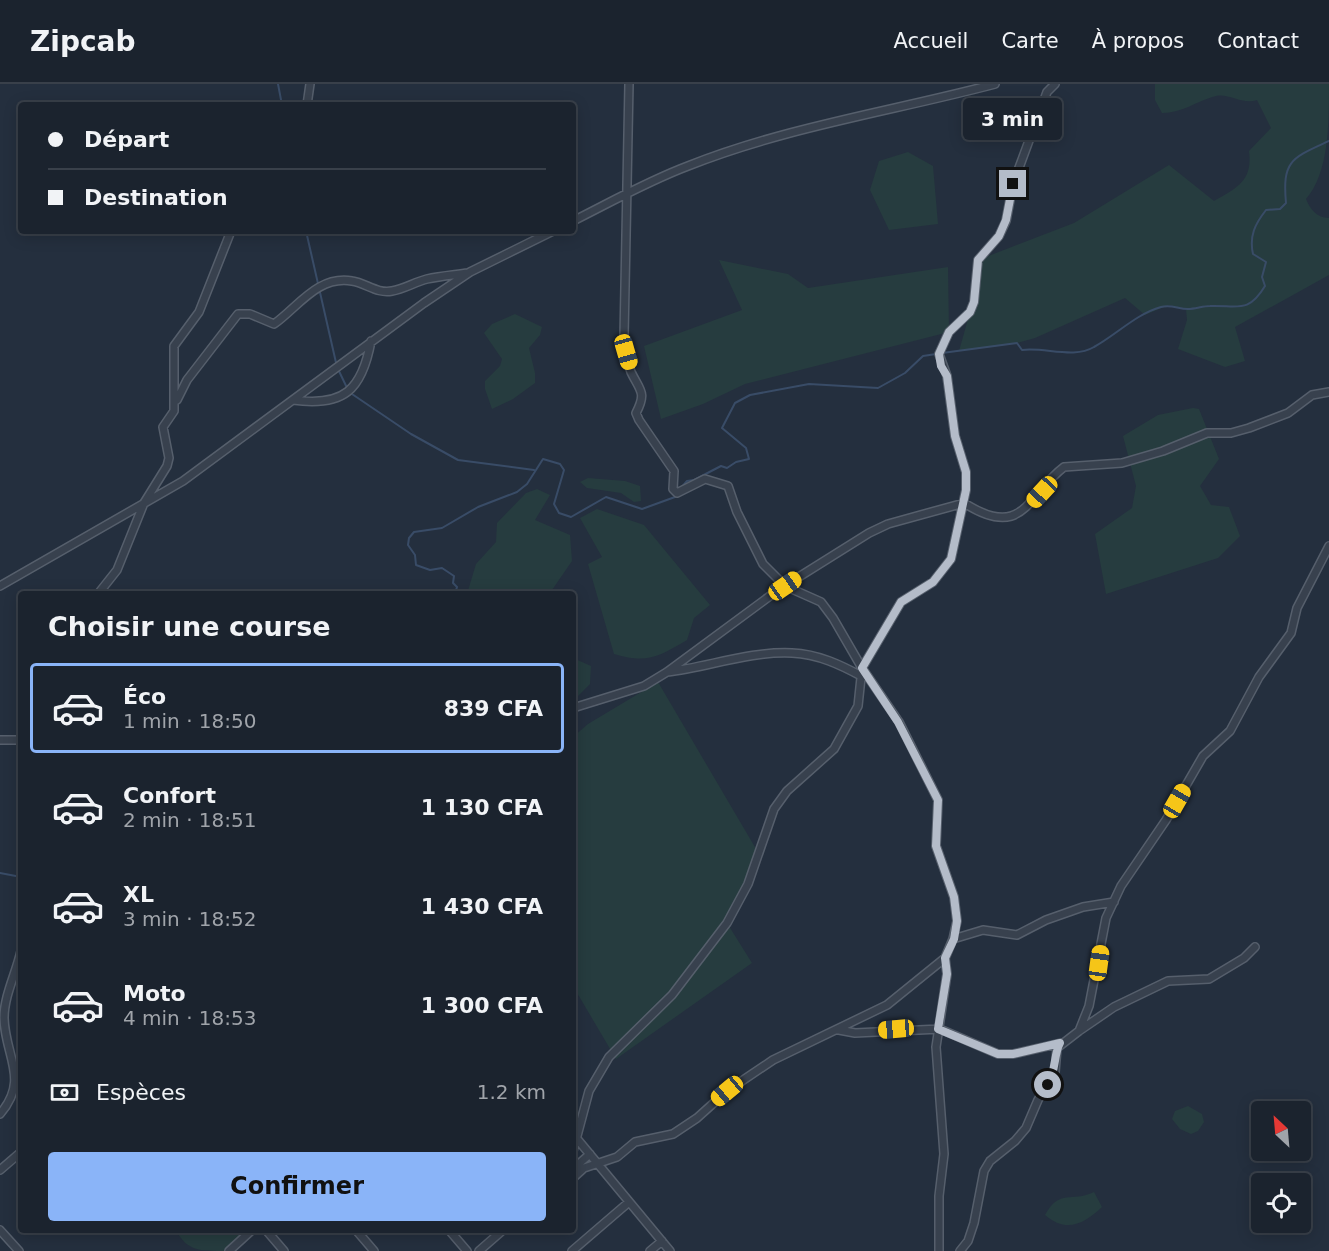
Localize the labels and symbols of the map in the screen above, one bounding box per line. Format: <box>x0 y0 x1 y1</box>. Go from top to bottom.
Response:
callout: 3 min <box>964 97 1062 139</box>
route end <box>999 170 1026 197</box>
car <box>612 332 640 372</box>
car <box>1023 473 1061 511</box>
car <box>765 568 805 604</box>
car <box>1160 781 1194 821</box>
car <box>1088 944 1110 982</box>
car <box>877 1018 915 1040</box>
route start <box>1034 1071 1061 1098</box>
car <box>707 1073 747 1109</box>
north arrow <box>1251 1101 1311 1161</box>

